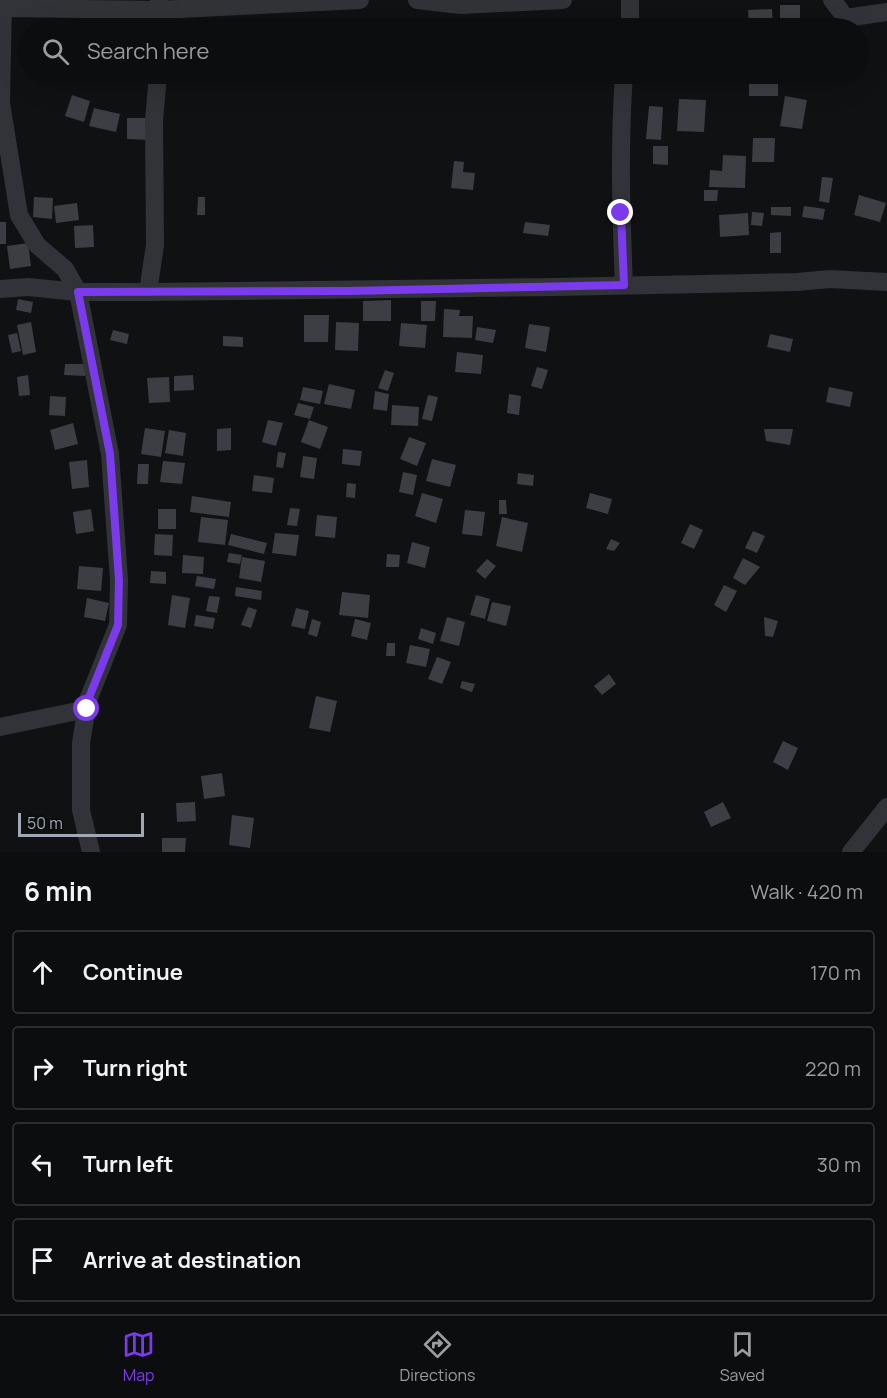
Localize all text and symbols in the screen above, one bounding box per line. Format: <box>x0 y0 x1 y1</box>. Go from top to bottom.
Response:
search box <box>18 18 869 84</box>
icon: search <box>39 35 72 68</box>
text: Search here <box>87 36 209 66</box>
route end <box>607 199 633 225</box>
route start <box>73 695 99 721</box>
scale bar <box>18 810 144 838</box>
text: 50 m <box>27 812 63 834</box>
text: 6 min <box>24 873 92 909</box>
text: Walk · 420 m <box>751 878 863 905</box>
icon: ahead <box>26 956 59 989</box>
text: Continue <box>83 957 183 987</box>
text: 170 m <box>810 959 861 986</box>
icon: right <box>26 1052 59 1085</box>
text: Turn right <box>83 1053 188 1083</box>
text: 220 m <box>805 1055 861 1082</box>
icon: left <box>26 1148 59 1181</box>
text: Turn left <box>83 1149 173 1179</box>
text: 30 m <box>817 1151 861 1178</box>
icon: arrive <box>26 1244 59 1277</box>
text: Arrive at destination <box>83 1245 301 1275</box>
tab: Map <box>122 1328 155 1386</box>
tab: Directions <box>400 1328 475 1386</box>
tab: Saved <box>720 1328 765 1386</box>

